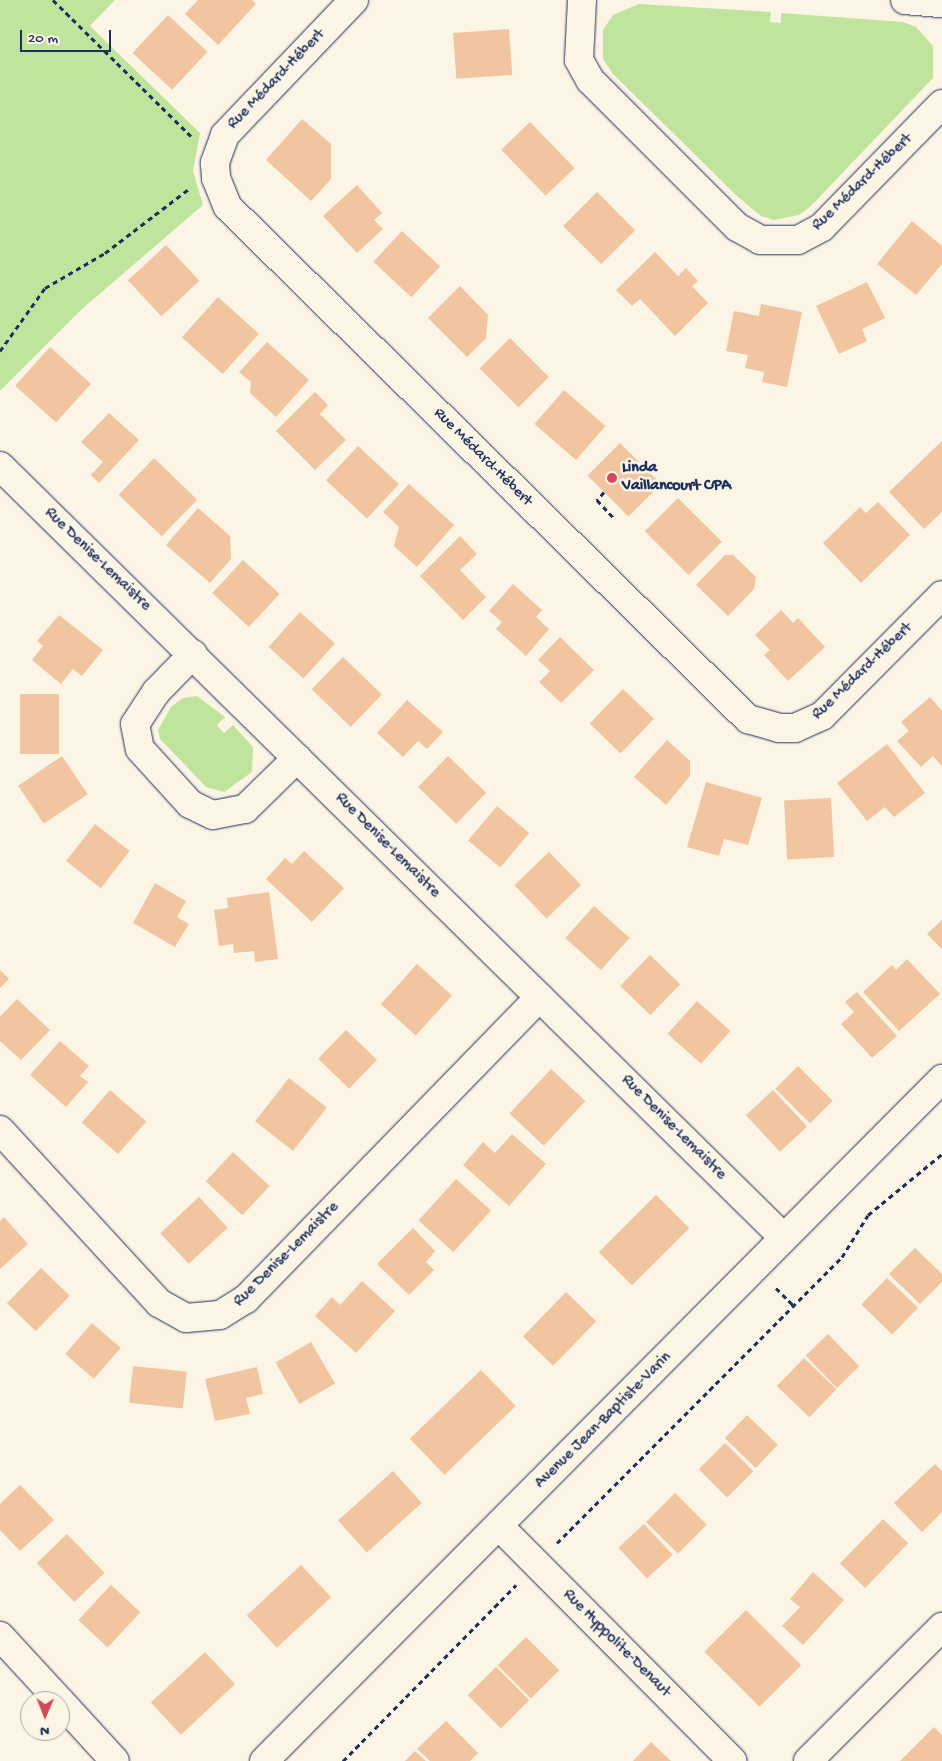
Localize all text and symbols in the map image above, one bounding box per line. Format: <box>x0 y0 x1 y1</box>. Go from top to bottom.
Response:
scale bar <box>22 20 114 52</box>
street label: Rue Médard-Hébert <box>224 26 330 134</box>
text: 20 m <box>28 30 58 48</box>
street label: Rue Médard-Hébert <box>809 130 917 236</box>
street label: Rue Médard-Hébert <box>429 405 535 511</box>
place label: Linda Vaillancourt CPA <box>622 459 731 497</box>
marker: Linda Vaillancourt CPA <box>606 472 618 484</box>
street label: Rue Denise-Lemaistre <box>40 504 154 616</box>
street label: Rue Médard-Hébert <box>809 619 917 725</box>
street label: Rue Denise-Lemaistre <box>330 789 444 903</box>
street label: Rue Denise-Lemaistre <box>616 1071 730 1185</box>
street label: Rue Denise-Lemaistre <box>230 1198 344 1312</box>
street label: Avenue Jean-Baptiste-Varin <box>532 1349 676 1493</box>
street label: Rue Hyppolite-Denaut <box>558 1586 674 1702</box>
north arrow <box>20 1691 70 1741</box>
text: N <box>40 1722 49 1739</box>

